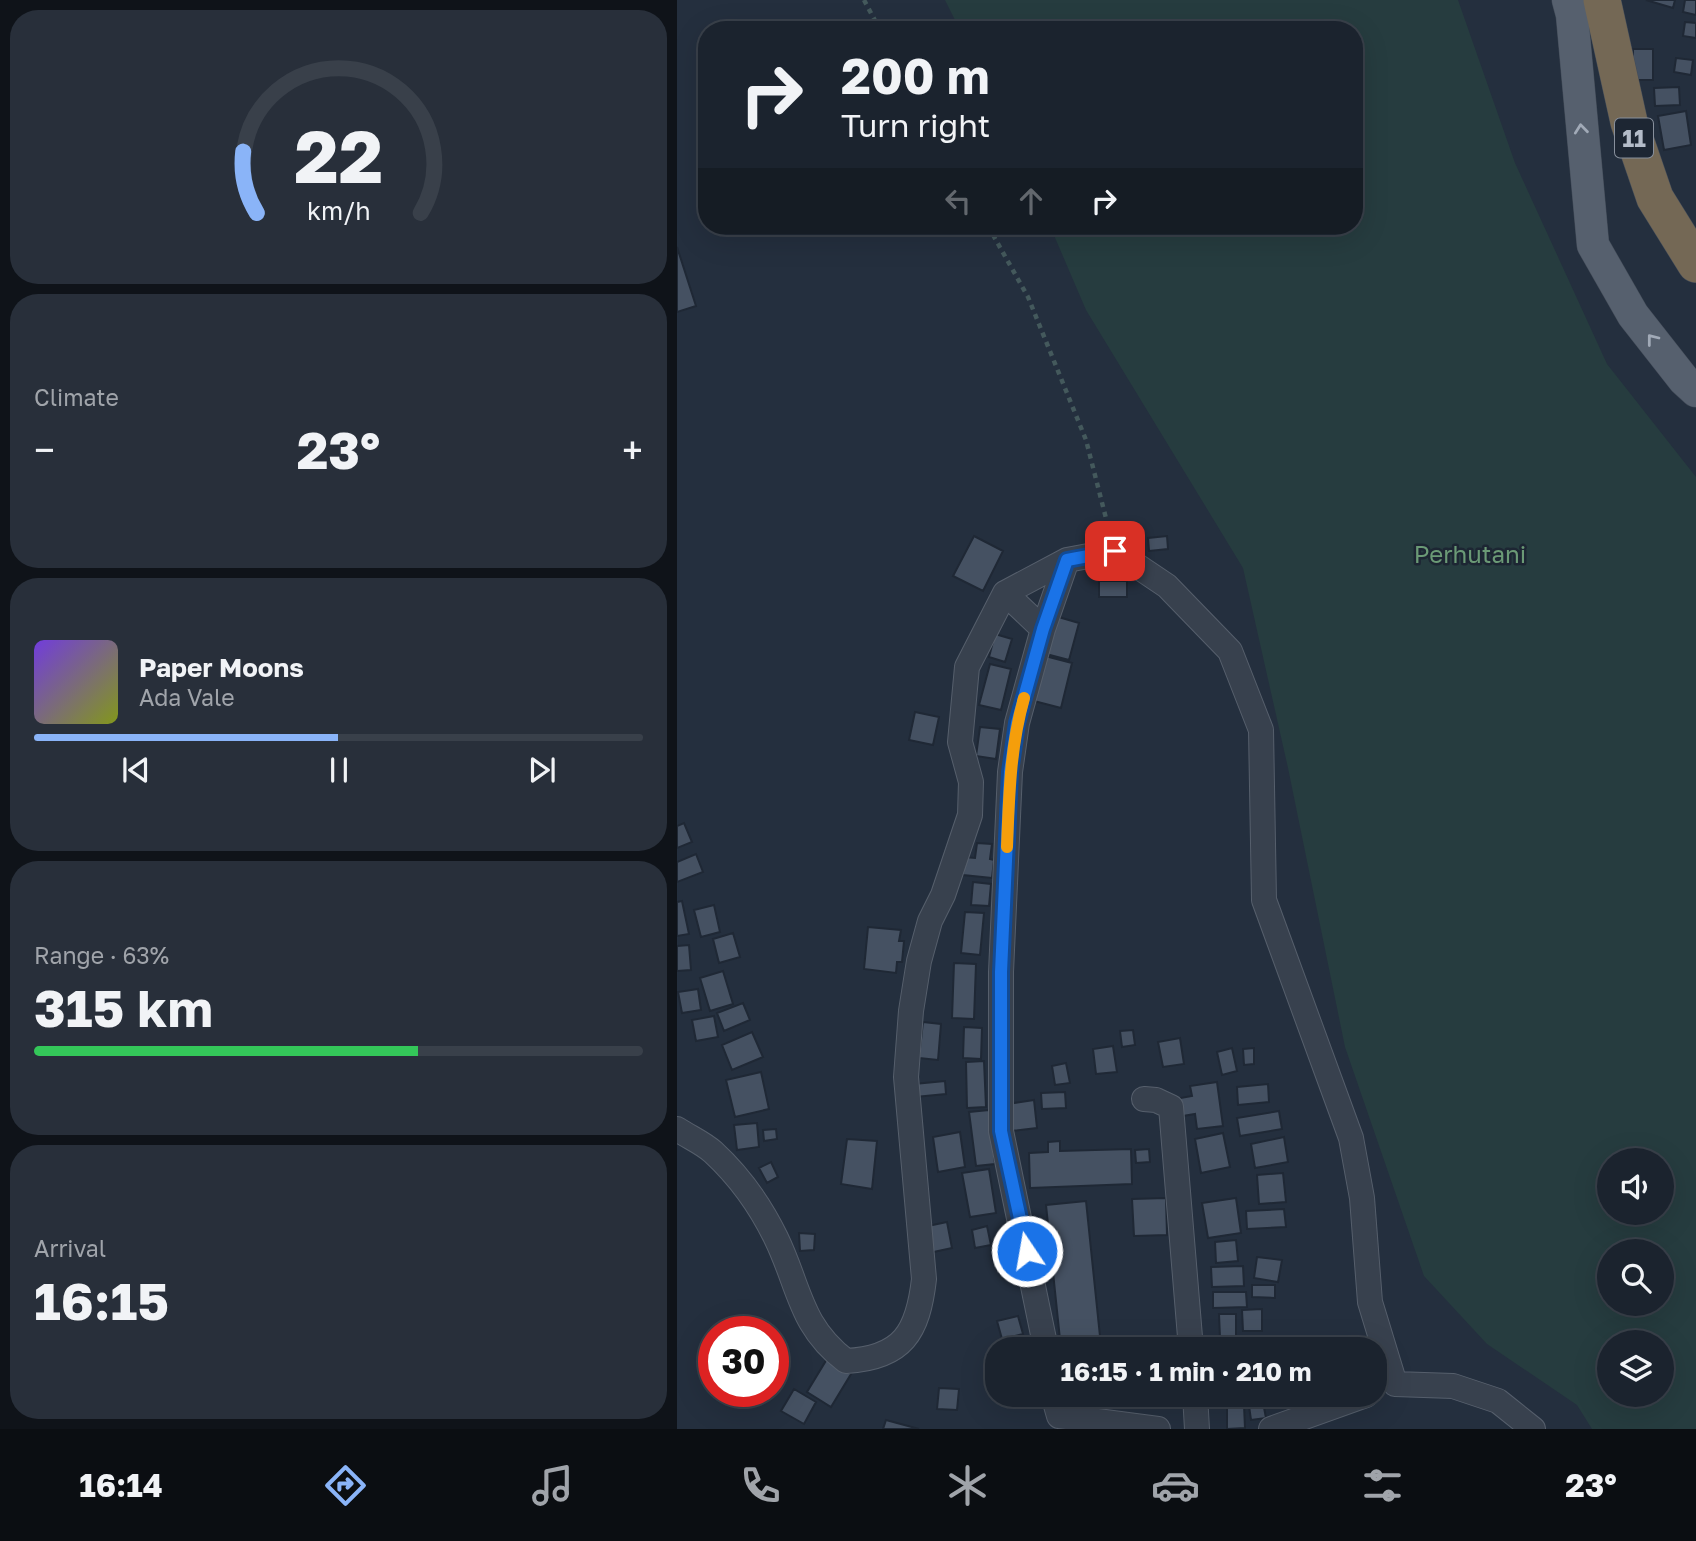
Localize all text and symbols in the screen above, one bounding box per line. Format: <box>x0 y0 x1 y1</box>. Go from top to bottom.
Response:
text: 200 m <box>841 46 990 105</box>
icon: right <box>726 49 817 140</box>
text: Turn right <box>841 106 990 144</box>
text: 22 <box>294 112 383 199</box>
road number: 11 <box>1615 119 1653 158</box>
one-way arrow <box>1574 124 1589 135</box>
icon: left <box>939 182 977 220</box>
icon: ahead <box>1012 182 1050 220</box>
icon: right <box>1085 182 1123 220</box>
text: km/h <box>307 195 370 226</box>
one-way arrow <box>1647 334 1660 347</box>
text: Climate <box>34 383 119 411</box>
text: 23° <box>297 418 380 480</box>
text: − <box>34 427 55 472</box>
text: + <box>622 427 643 472</box>
pin <box>1085 521 1145 581</box>
icon: arrive <box>1096 532 1134 570</box>
park label: Perhutani <box>1414 539 1526 568</box>
text: Paper Moons <box>139 652 304 683</box>
text: Ada Vale <box>139 683 235 711</box>
icon: previous <box>117 751 155 789</box>
icon: pause <box>320 751 358 789</box>
icon: next <box>523 751 561 789</box>
text: Range · 63% <box>34 941 169 969</box>
text: 315 km <box>34 976 213 1038</box>
map controls <box>1597 1148 1674 1407</box>
button: sound <box>1597 1148 1674 1225</box>
position arrow <box>990 1214 1064 1288</box>
text: Arrival <box>34 1234 106 1262</box>
button: search <box>1597 1239 1674 1316</box>
text: 16:15 <box>34 1269 169 1331</box>
speed limit sign: 30 <box>698 1316 789 1407</box>
button: layers <box>1597 1330 1674 1407</box>
text: 16:15 · 1 min · 210 m <box>1060 1356 1312 1387</box>
icon: directions <box>321 1461 370 1510</box>
icon: music <box>528 1461 577 1510</box>
icon: phone <box>736 1461 785 1510</box>
icon: climate <box>943 1461 992 1510</box>
icon: car <box>1151 1461 1200 1510</box>
icon: filters <box>1358 1461 1407 1510</box>
text: 16:14 <box>79 1466 163 1504</box>
text: 23° <box>1565 1466 1617 1504</box>

